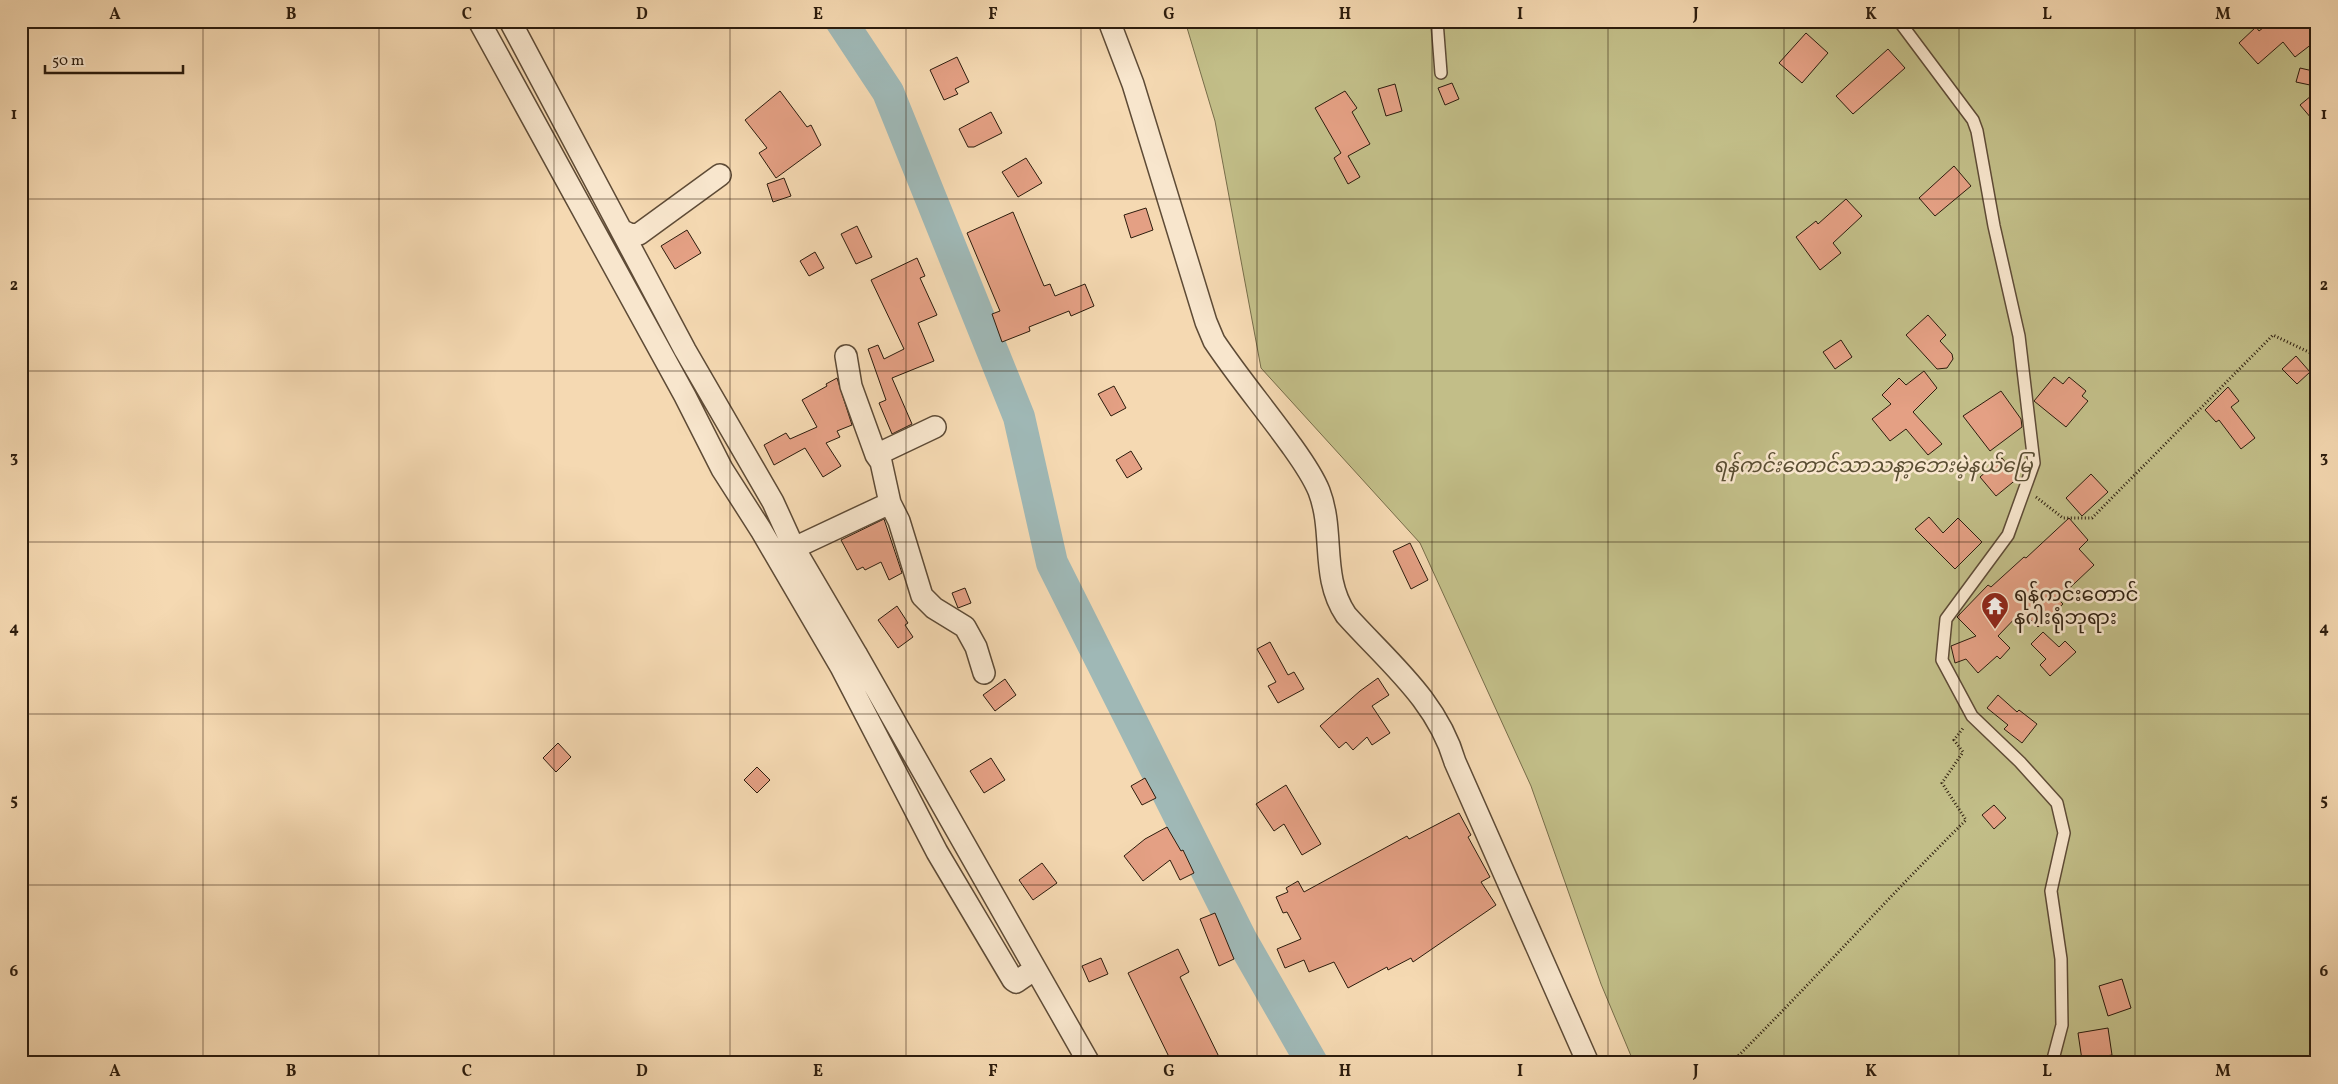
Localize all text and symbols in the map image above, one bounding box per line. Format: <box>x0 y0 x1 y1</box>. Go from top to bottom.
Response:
text: A <box>109 4 121 26</box>
text: B <box>286 4 297 26</box>
text: C <box>462 4 472 26</box>
text: D <box>636 4 648 26</box>
text: E <box>813 4 823 26</box>
text: F <box>988 4 998 26</box>
text: G <box>1163 4 1175 26</box>
text: H <box>1339 4 1351 26</box>
text: I <box>1517 4 1523 26</box>
text: J <box>1692 4 1699 26</box>
text: K <box>1865 4 1877 26</box>
text: L <box>2042 4 2052 26</box>
text: M <box>2215 4 2231 26</box>
scale bar <box>45 42 182 74</box>
text: 50 m <box>52 51 84 72</box>
text: 1 <box>11 104 17 126</box>
text: 1 <box>2321 104 2327 126</box>
text: 2 <box>10 275 18 297</box>
text: 2 <box>2320 275 2328 297</box>
text: 3 <box>10 447 18 469</box>
text: 3 <box>2320 447 2328 469</box>
park label: ရန်ကင်းတောင်သာသနာ့ဘေးမဲ့နယ်မြေ <box>1714 451 2035 482</box>
place label: ရန်ကင်းတောင် နဂါးရုံဘုရား <box>2014 580 2139 634</box>
temple icon: ရန်ကင်းတောင် နဂါးရုံဘုရား <box>1980 591 2010 630</box>
text: 4 <box>9 618 19 640</box>
text: 4 <box>2319 618 2329 640</box>
text: 5 <box>10 790 18 812</box>
text: 5 <box>2320 790 2328 812</box>
text: 6 <box>10 961 19 983</box>
text: 6 <box>2320 961 2329 983</box>
text: A <box>109 1061 121 1083</box>
text: B <box>286 1061 297 1083</box>
text: C <box>462 1061 472 1083</box>
text: D <box>636 1061 648 1083</box>
text: E <box>813 1061 823 1083</box>
text: F <box>988 1061 998 1083</box>
text: G <box>1163 1061 1175 1083</box>
text: H <box>1339 1061 1351 1083</box>
text: I <box>1517 1061 1523 1083</box>
text: J <box>1692 1061 1699 1083</box>
text: K <box>1865 1061 1877 1083</box>
text: L <box>2042 1061 2052 1083</box>
text: M <box>2215 1061 2231 1083</box>

